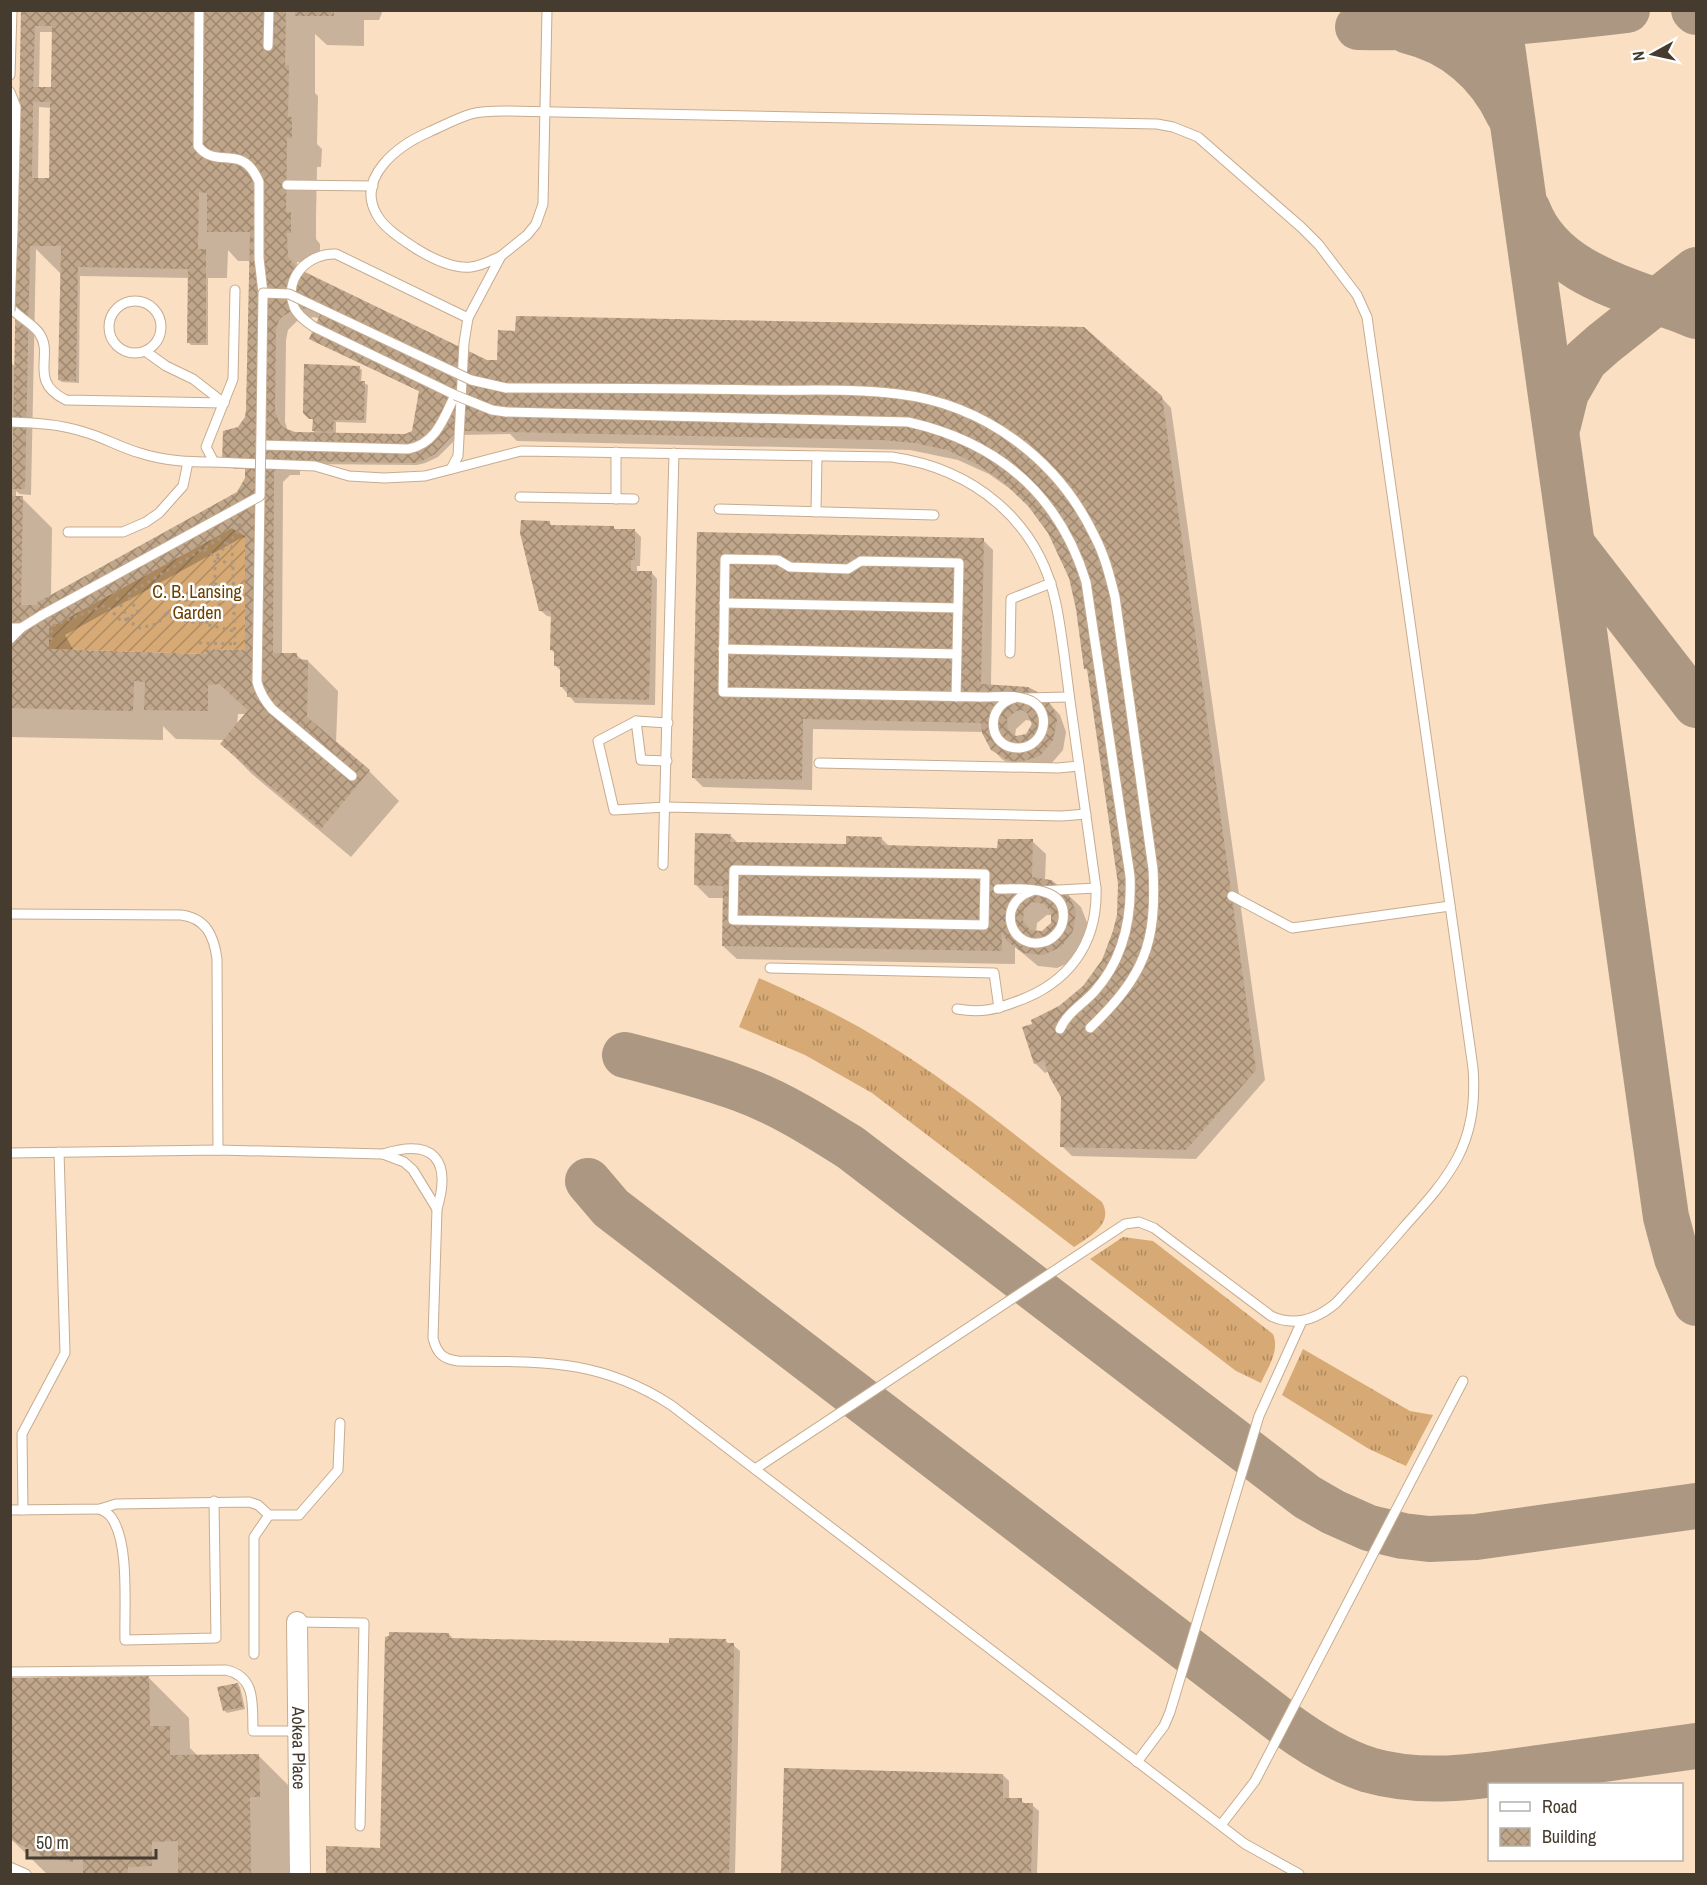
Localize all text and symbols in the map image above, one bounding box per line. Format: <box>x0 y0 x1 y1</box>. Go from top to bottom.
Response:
north arrow <box>1623 24 1683 84</box>
text: N <box>1627 50 1650 62</box>
park label: C. B. Lansing Garden <box>152 579 243 625</box>
street label: Aokea Place <box>286 1705 312 1790</box>
legend <box>1488 1783 1683 1861</box>
text: Road <box>1542 1794 1577 1819</box>
scale bar <box>27 1822 156 1860</box>
text: Building <box>1542 1824 1597 1849</box>
text: 50 m <box>36 1830 69 1855</box>

